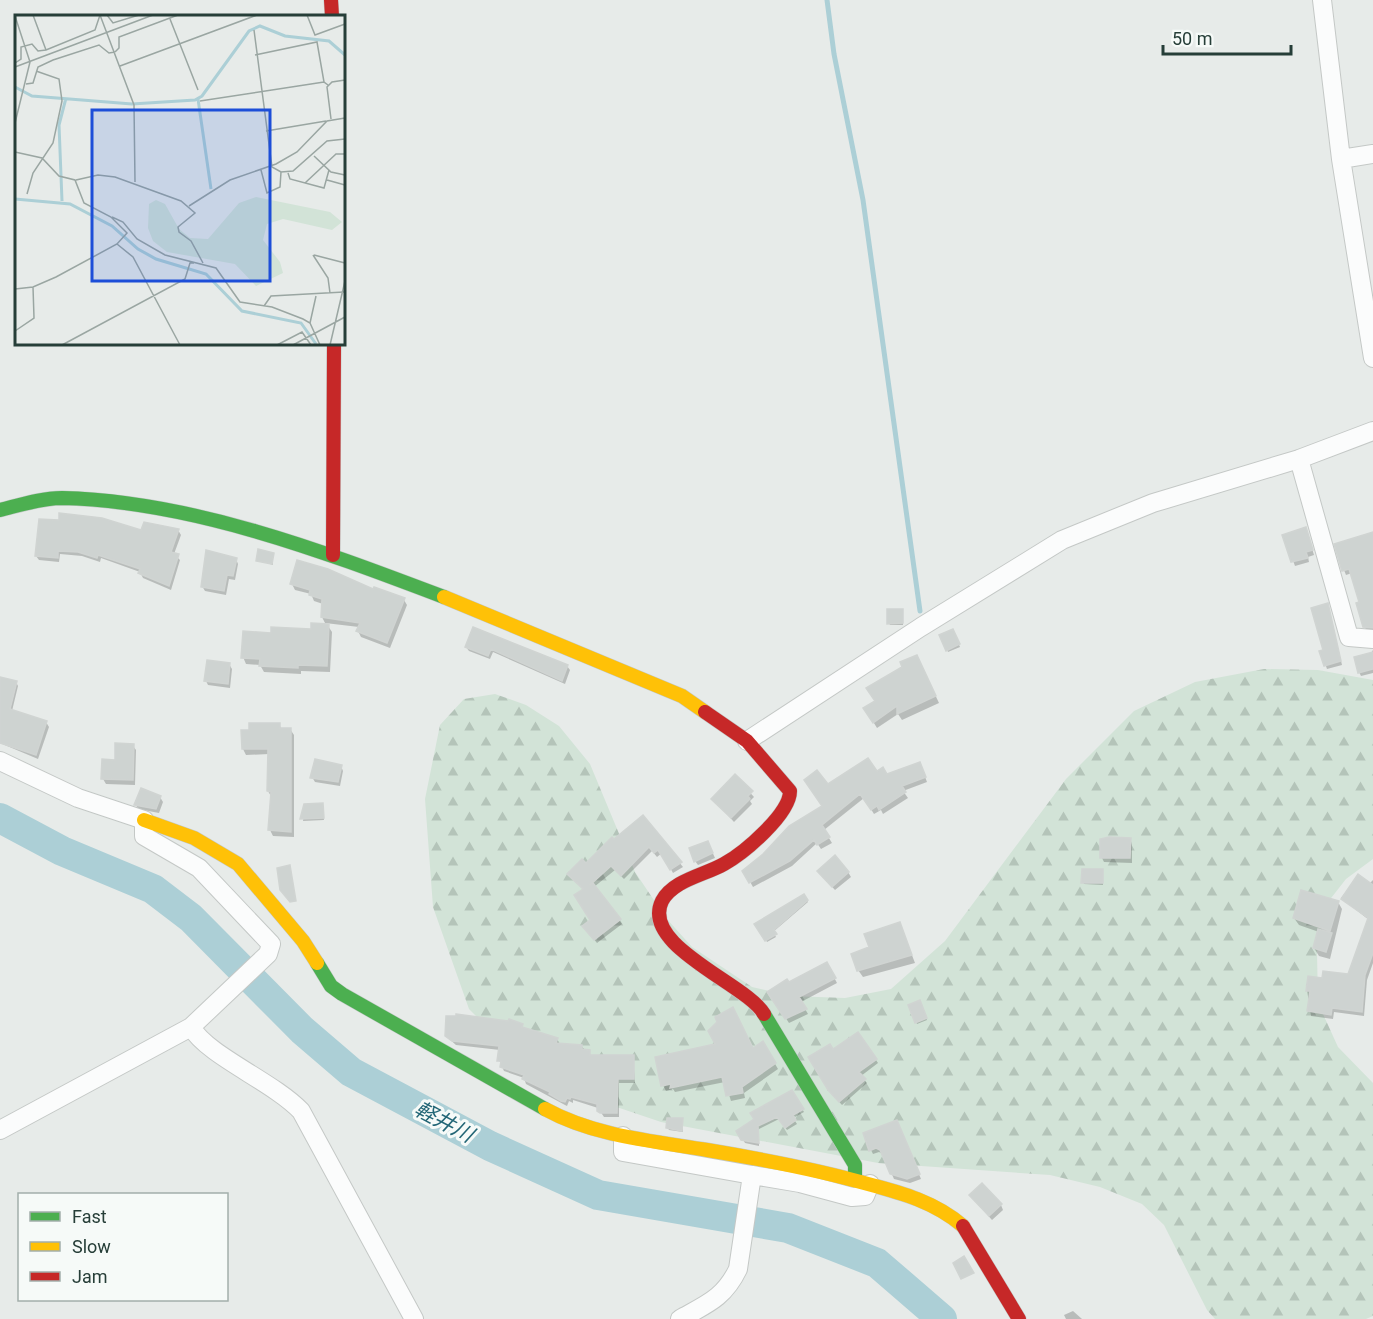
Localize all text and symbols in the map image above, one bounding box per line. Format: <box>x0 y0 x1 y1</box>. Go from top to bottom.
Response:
inset map <box>15 15 345 345</box>
scale bar <box>1163 18 1290 56</box>
text: 50 m <box>1172 28 1212 49</box>
water label: 軽井川 <box>411 1097 479 1148</box>
legend <box>18 1193 228 1301</box>
text: Fast <box>72 1206 107 1227</box>
text: Slow <box>72 1236 111 1257</box>
text: Jam <box>72 1266 108 1287</box>

